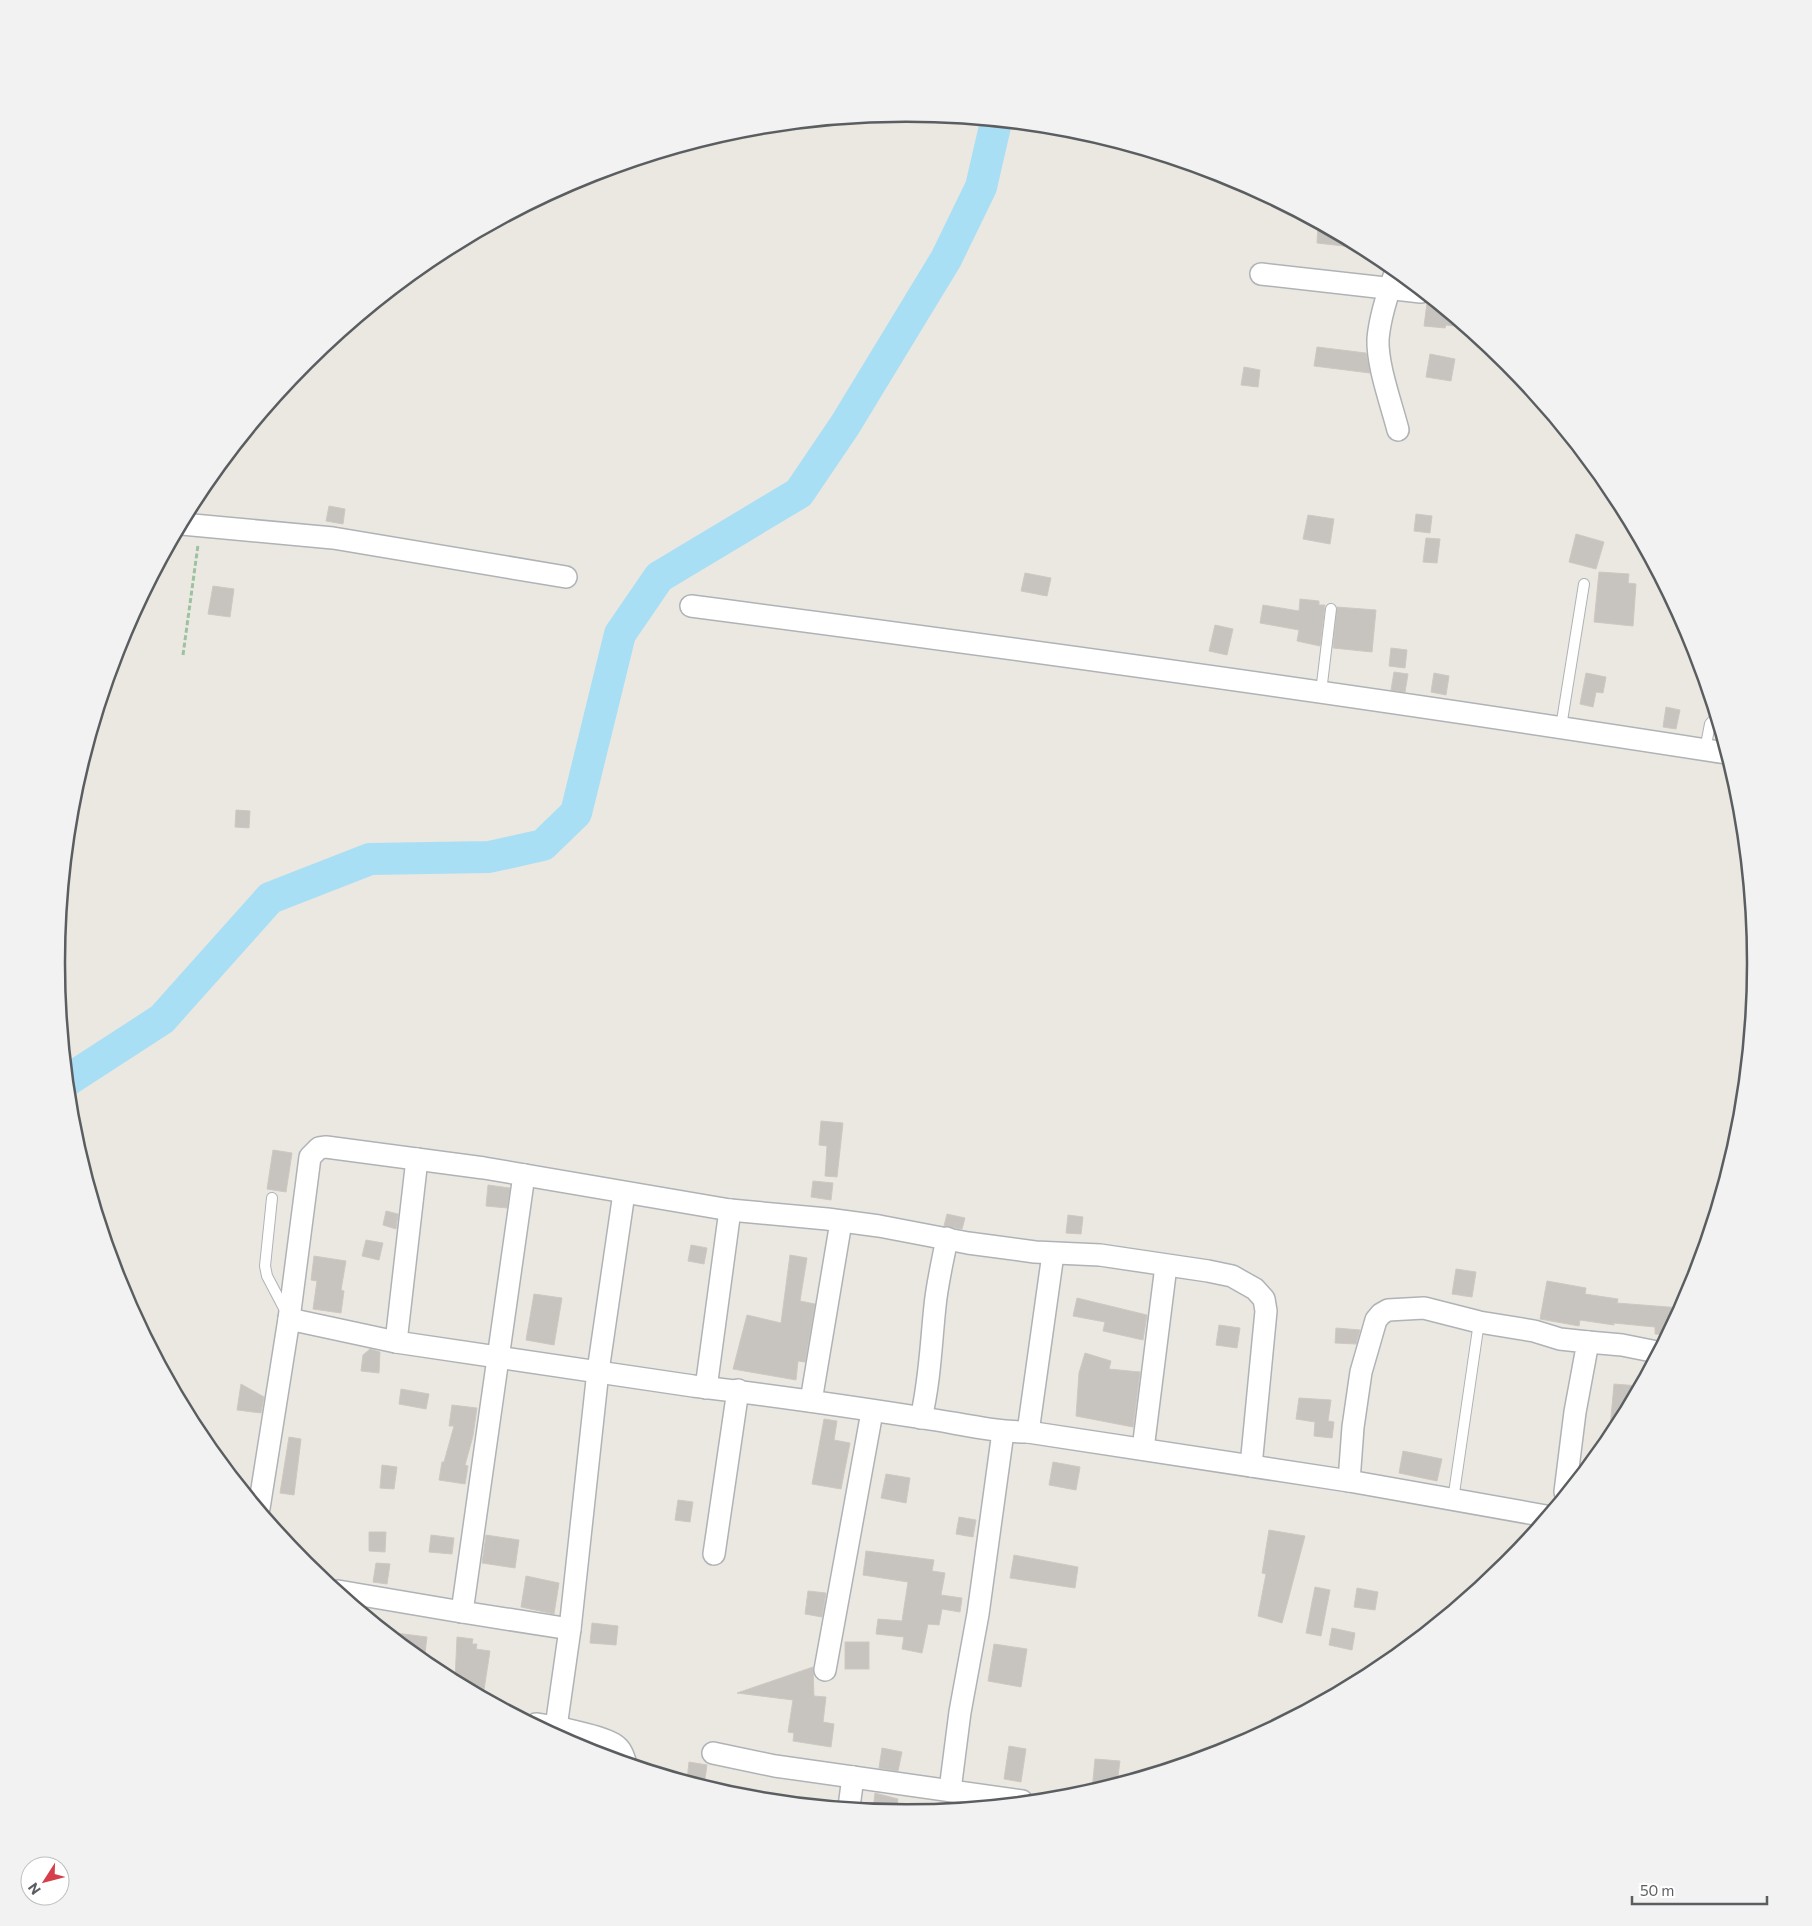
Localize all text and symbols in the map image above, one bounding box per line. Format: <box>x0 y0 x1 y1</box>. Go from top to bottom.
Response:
north arrow <box>20 1856 70 1906</box>
scale bar <box>1632 1874 1767 1906</box>
text: N <box>24 1880 44 1898</box>
text: 50 m <box>1640 1881 1674 1899</box>

